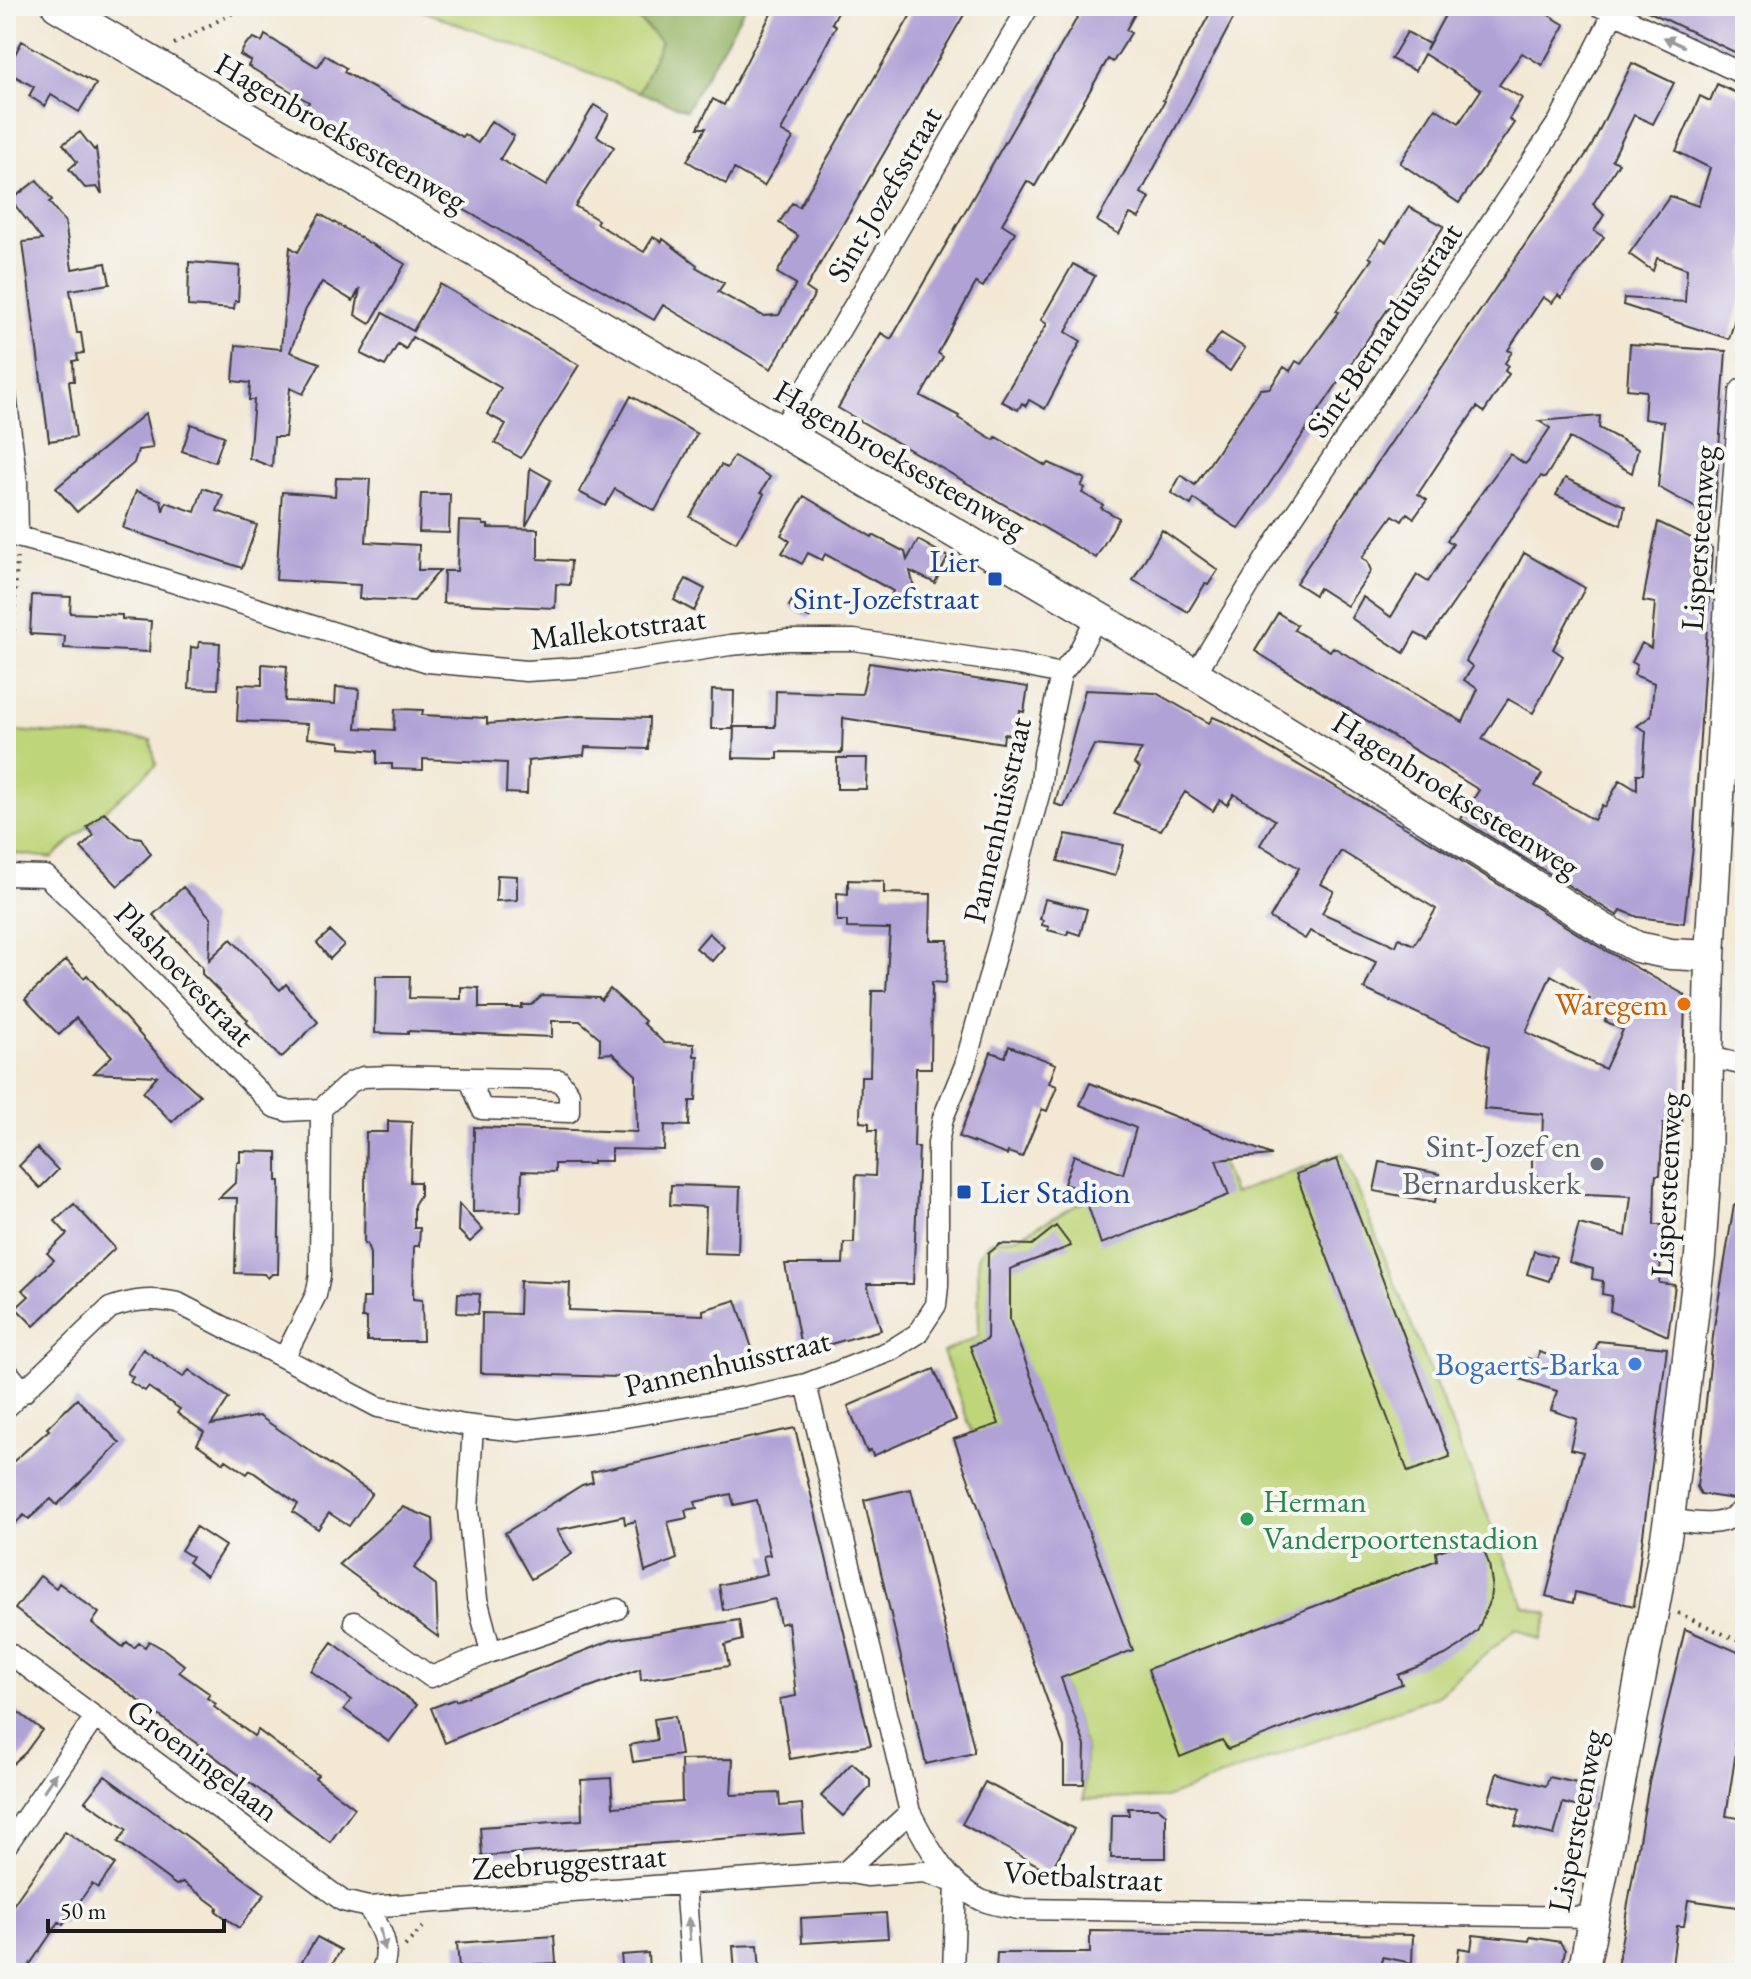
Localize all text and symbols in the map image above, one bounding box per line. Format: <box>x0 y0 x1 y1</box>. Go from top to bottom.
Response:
one-way arrow <box>1663 35 1686 49</box>
street label: Hagenbroeksesteenweg <box>208 43 475 222</box>
street label: Sint-Jozefsstraat <box>817 98 951 290</box>
street label: Sint-Bernardusstraat <box>1296 214 1472 446</box>
street label: Hagenbroeksesteenweg <box>767 370 1034 549</box>
street label: Lispersteenweg <box>1671 443 1725 632</box>
place label: Lier Sint-Jozefstraat <box>793 540 979 619</box>
marker: Lier Sint-Jozefstraat <box>986 570 1004 588</box>
street label: Mallekotstraat <box>528 596 708 660</box>
street label: Hagenbroeksesteenweg <box>1324 701 1588 888</box>
street label: Pannenhuisstraat <box>953 713 1041 927</box>
street label: Plashoevestraat <box>105 893 265 1055</box>
place label: Waregem <box>1555 983 1668 1025</box>
marker: Waregem <box>1675 995 1693 1013</box>
street label: Lispersteenweg <box>1640 1090 1692 1279</box>
place label: Sint-Jozef en Bernarduskerk <box>1402 1125 1582 1204</box>
marker: Sint-Jozef en Bernarduskerk <box>1588 1155 1606 1173</box>
place label: Lier Stadion <box>980 1171 1131 1213</box>
marker: Lier Stadion <box>955 1183 973 1201</box>
street label: Pannenhuisstraat <box>620 1319 834 1407</box>
place label: Bogaerts-Barka <box>1435 1343 1619 1385</box>
marker: Bogaerts-Barka <box>1626 1355 1644 1373</box>
place label: Herman Vanderpoortenstadion <box>1263 1480 1539 1559</box>
marker: Herman Vanderpoortenstadion <box>1238 1510 1256 1528</box>
street label: Groeningelaan <box>118 1689 288 1831</box>
street label: Lispersteenweg <box>1538 1725 1614 1916</box>
one-way arrow <box>42 1771 57 1792</box>
street label: Zeebruggestraat <box>470 1834 668 1890</box>
street label: Voetbalstraat <box>1002 1851 1164 1901</box>
scale bar <box>48 1883 224 1933</box>
text: 50 m <box>60 1895 107 1926</box>
one-way arrow <box>682 1916 695 1941</box>
one-way arrow <box>376 1927 389 1952</box>

